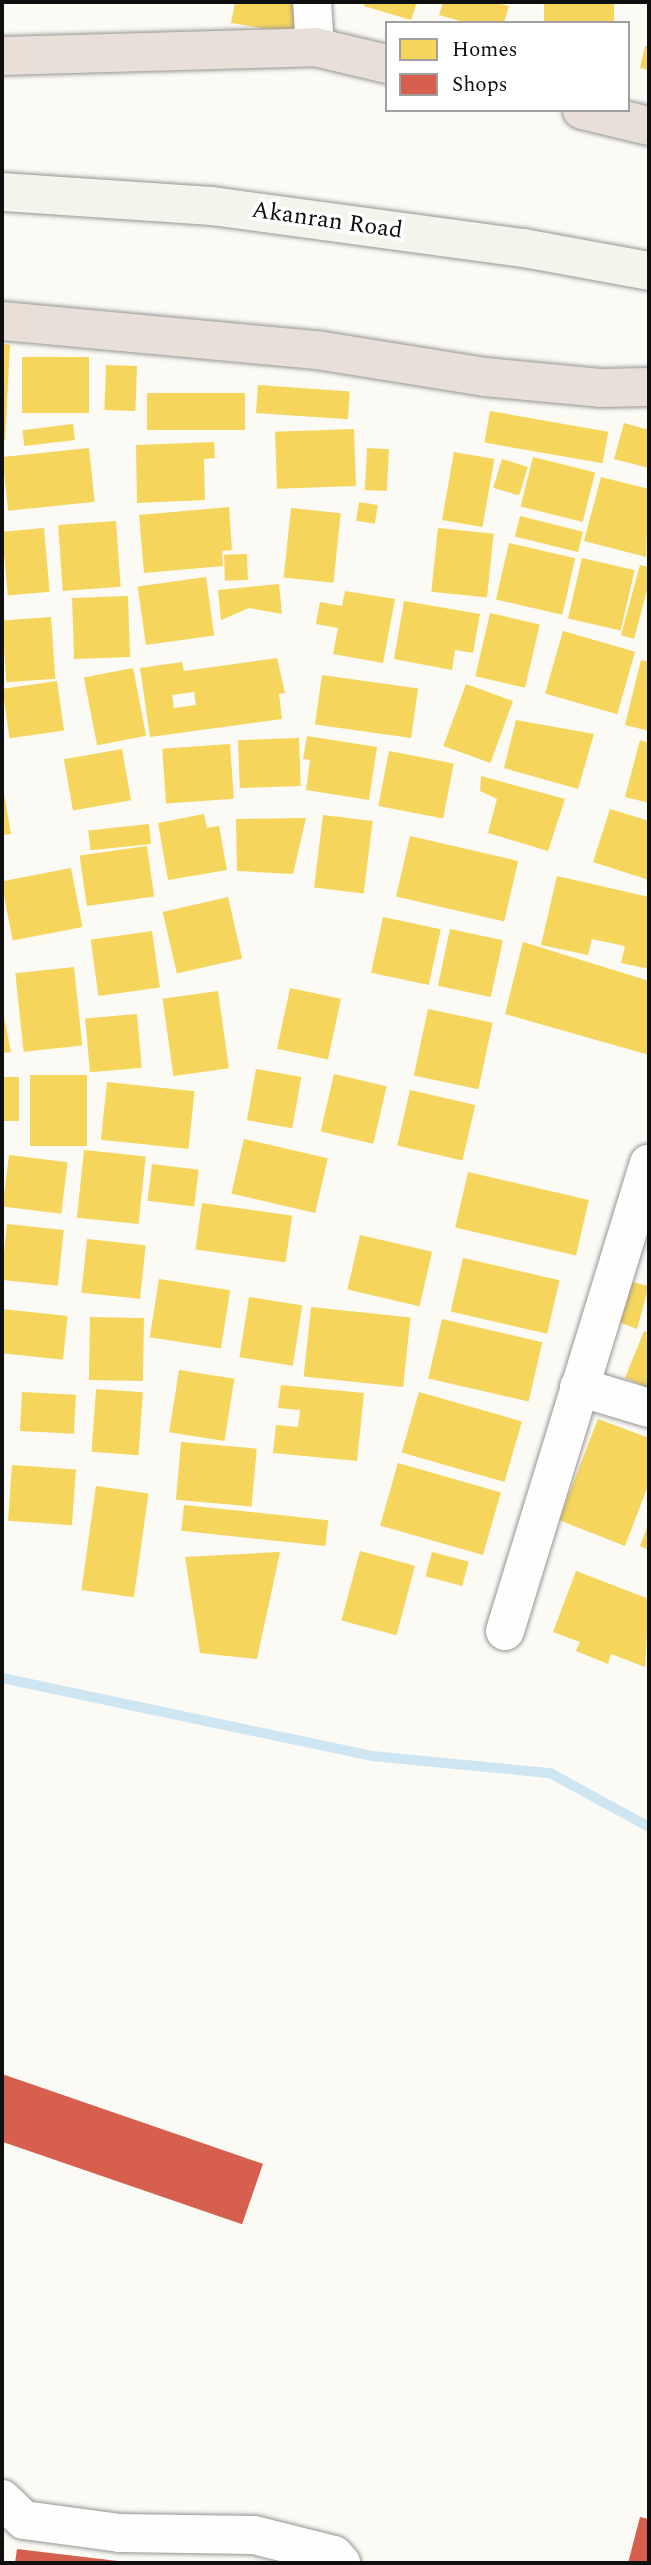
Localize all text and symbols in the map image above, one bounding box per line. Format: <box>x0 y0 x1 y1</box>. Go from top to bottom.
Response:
legend <box>385 21 630 112</box>
text: Homes <box>452 34 518 66</box>
text: Shops <box>452 69 508 101</box>
street label: Akanran Road <box>250 196 404 246</box>

